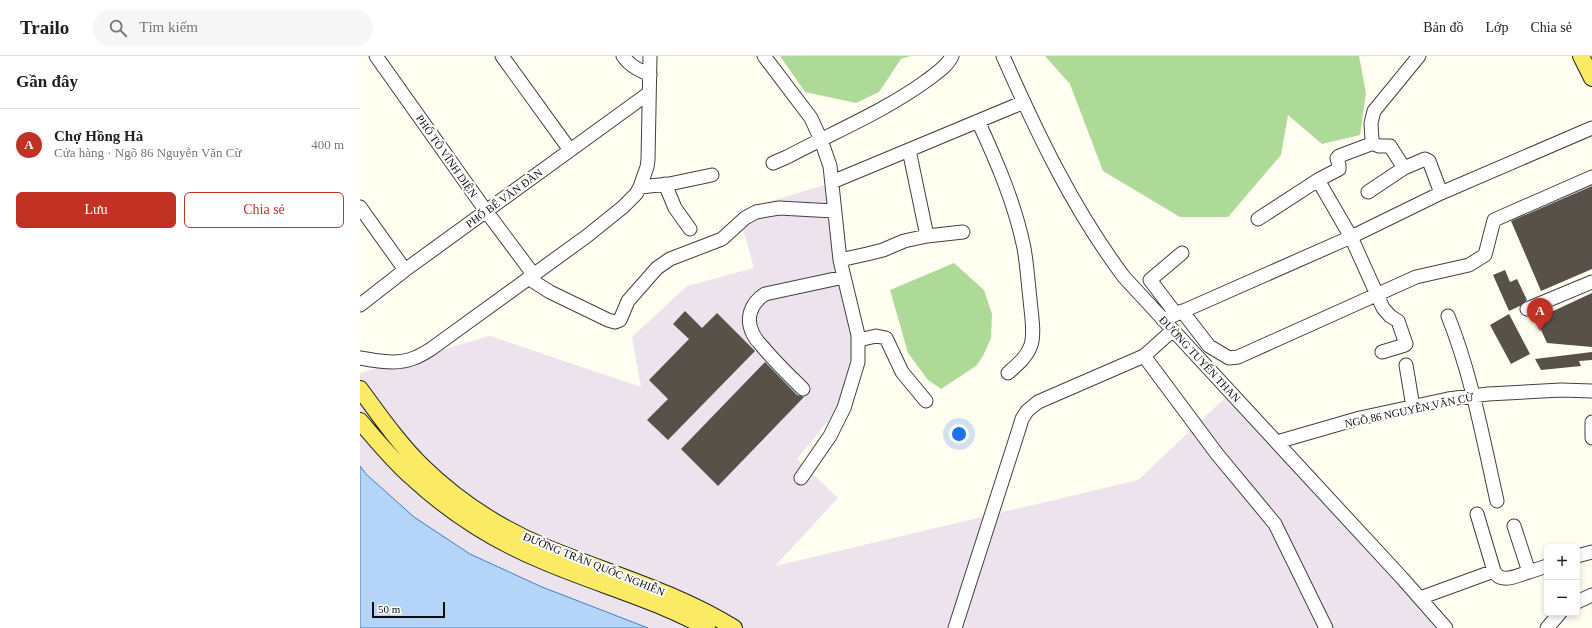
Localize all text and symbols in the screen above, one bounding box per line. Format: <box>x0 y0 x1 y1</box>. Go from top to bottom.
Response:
search box <box>93 10 373 46</box>
text: Trailo <box>20 17 69 38</box>
icon: search <box>107 17 129 39</box>
text: Tìm kiếm <box>139 19 198 35</box>
text: Bản đồ <box>1423 20 1463 35</box>
text: Lớp <box>1485 20 1508 35</box>
text: Chia sẻ <box>1530 20 1572 35</box>
text: Gần đây <box>16 72 78 91</box>
street label: PHỐ TÔ VĨNH DIỆN <box>413 112 480 200</box>
text: Chợ Hồng Hà <box>54 128 143 144</box>
text: A <box>24 137 34 152</box>
text: 400 m <box>311 137 344 152</box>
text: Cửa hàng · Ngõ 86 Nguyễn Văn Cừ <box>54 145 242 160</box>
street label: PHỐ BẾ VĂN ĐÀN <box>463 166 545 230</box>
button: Lưu <box>16 192 176 228</box>
button: Chia sẻ <box>184 192 344 228</box>
pin: A <box>1527 298 1553 331</box>
street label: ĐƯỜNG TUYỂN THAN <box>1157 314 1243 405</box>
street label: NGÕ 86 NGUYỄN VĂN CỪ <box>1343 390 1475 430</box>
your location <box>949 424 969 444</box>
street label: ĐƯỜNG TRẦN QUỐC NGHIỄN <box>521 530 667 598</box>
map controls <box>1544 544 1580 616</box>
button: + <box>1544 544 1580 580</box>
button: − <box>1544 580 1580 616</box>
scale bar <box>372 600 445 619</box>
text: 50 m <box>378 603 400 615</box>

